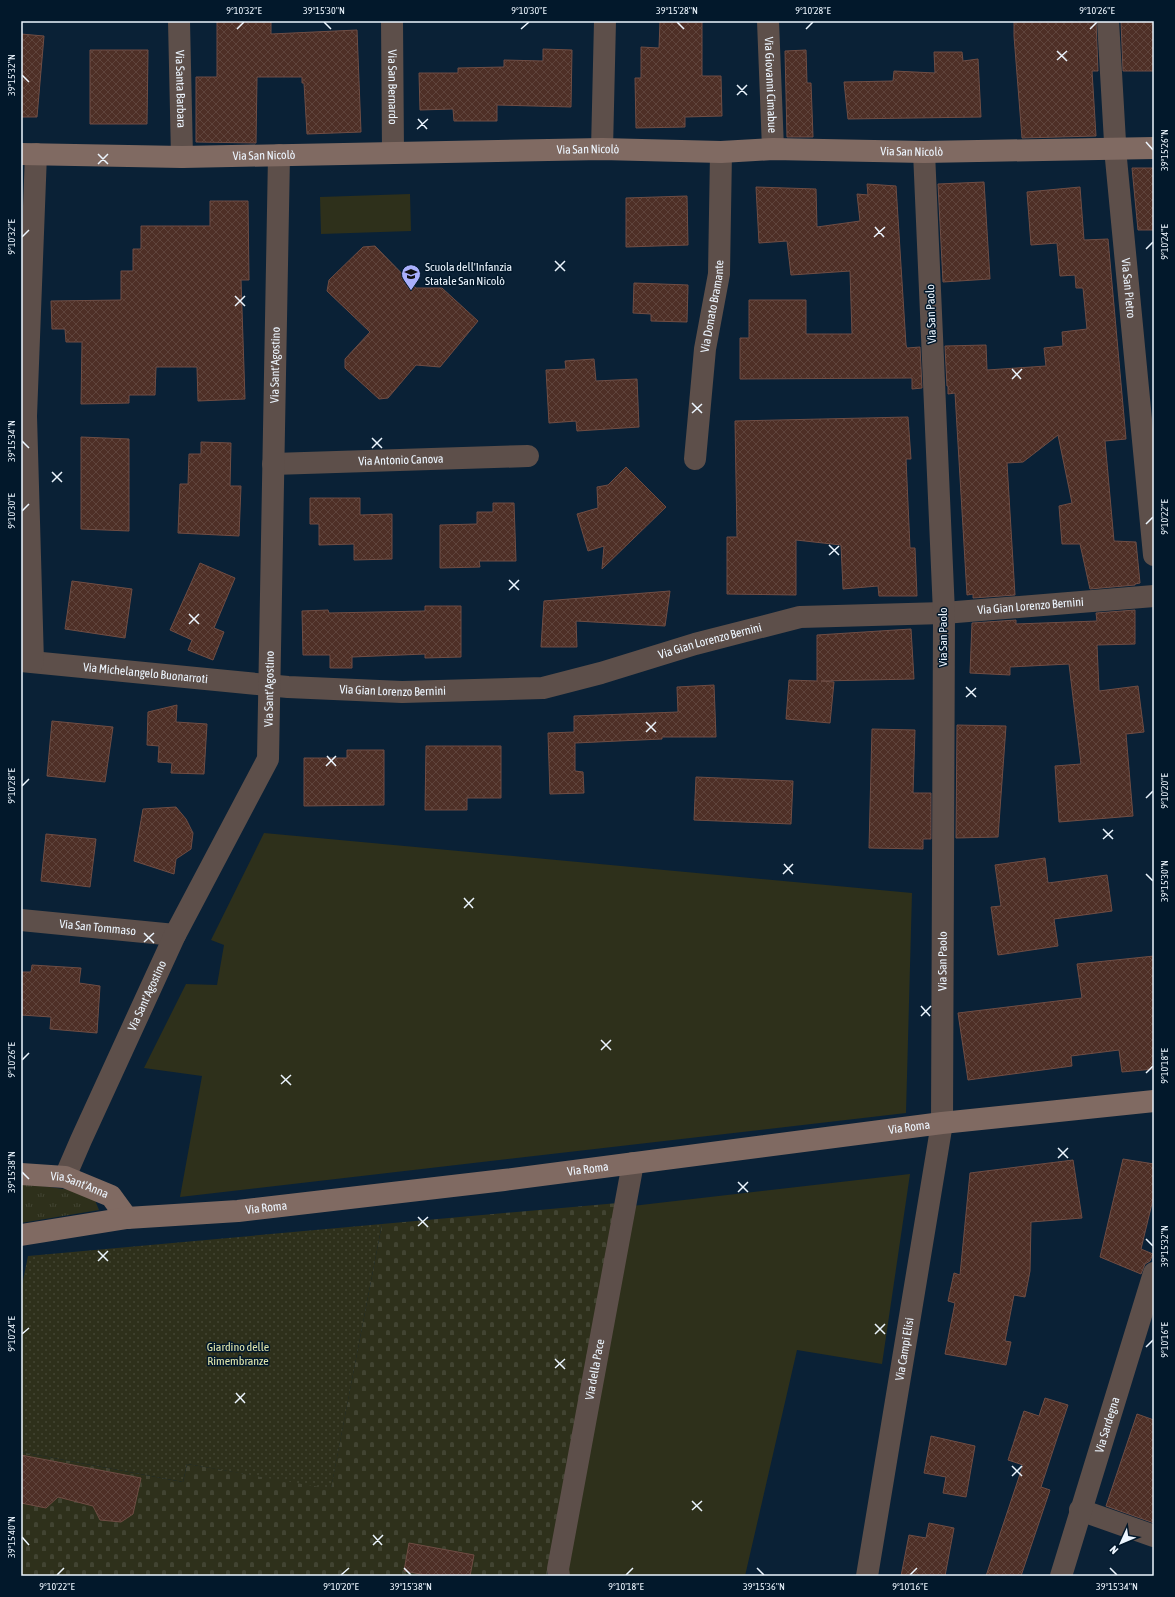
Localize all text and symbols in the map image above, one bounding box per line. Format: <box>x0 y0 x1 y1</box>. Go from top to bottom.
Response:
text: 9°10'32"E <box>226 5 262 16</box>
text: 39°15'30"N <box>303 5 345 16</box>
text: 9°10'30"E <box>511 5 547 16</box>
text: 39°15'28"N <box>656 5 698 16</box>
text: 9°10'28"E <box>795 5 831 16</box>
text: 9°10'26"E <box>1079 5 1115 16</box>
street label: Via Giovanni Cimabue <box>762 36 779 133</box>
street label: Via San Bernardo <box>385 49 400 125</box>
street label: Via Santa Barbara <box>173 50 188 128</box>
text: 39°15'32"N <box>6 54 17 96</box>
text: 39°15'26"N <box>1159 129 1170 171</box>
street label: Via San Nicolò <box>556 142 620 157</box>
street label: Via San Nicolò <box>880 144 944 159</box>
street label: Via San Nicolò <box>232 148 296 163</box>
text: 9°10'32"E <box>6 219 17 255</box>
text: 9°10'24"E <box>1159 224 1170 260</box>
street label: Via San Pietro <box>1119 257 1138 319</box>
place label: Scuola dell'Infanzia Statale San Nicolò <box>425 260 512 288</box>
street label: Via Donato Bramante <box>698 260 726 353</box>
school or university icon: Scuola dell'Infanzia Statale San Nicolò <box>400 263 422 291</box>
street label: Via San Paolo <box>923 284 939 344</box>
street label: Via Sant'Agostino <box>267 326 283 403</box>
text: 39°15'34"N <box>6 420 17 462</box>
street label: Via Antonio Canova <box>358 452 444 468</box>
text: 9°10'30"E <box>6 493 17 529</box>
text: 9°10'22"E <box>1159 499 1170 535</box>
street label: Via Gian Lorenzo Bernini <box>977 595 1084 617</box>
street label: Via San Paolo <box>936 607 950 667</box>
street label: Via Gian Lorenzo Bernini <box>657 620 763 662</box>
street label: Via Sant'Agostino <box>262 650 277 727</box>
street label: Via Michelangelo Buonarroti <box>82 660 208 686</box>
street label: Via Gian Lorenzo Bernini <box>339 682 446 699</box>
text: 9°10'28"E <box>6 768 17 804</box>
text: 9°10'20"E <box>1159 773 1170 809</box>
text: 39°15'30"N <box>1159 860 1170 902</box>
street label: Via San Tommaso <box>59 917 137 938</box>
street label: Via San Paolo <box>936 931 950 991</box>
street label: Via Sant'Agostino <box>125 958 170 1033</box>
text: 9°10'26"E <box>6 1042 17 1078</box>
text: 9°10'18"E <box>1159 1048 1170 1084</box>
street label: Via Roma <box>888 1118 931 1137</box>
text: 39°15'38"N <box>6 1151 17 1193</box>
street label: Via Roma <box>566 1159 610 1179</box>
street label: Via Sant'Anna <box>50 1169 111 1201</box>
street label: Via Roma <box>245 1198 288 1217</box>
text: 39°15'32"N <box>1159 1225 1170 1267</box>
text: 9°10'24"E <box>6 1316 17 1352</box>
street label: Via Campi Elisi <box>892 1316 917 1382</box>
text: 9°10'16"E <box>1159 1322 1170 1358</box>
street label: Via della Pace <box>582 1338 607 1401</box>
park label: Giardino delle Rimembranze <box>207 1340 269 1368</box>
street label: Via Sardegna <box>1092 1395 1123 1455</box>
text: 39°15'40"N <box>6 1516 17 1558</box>
north arrow <box>1101 1523 1141 1563</box>
text: N <box>1107 1543 1120 1556</box>
text: 9°10'22"E <box>39 1581 75 1592</box>
text: 9°10'20"E <box>323 1581 359 1592</box>
text: 39°15'38"N <box>390 1581 432 1592</box>
text: 9°10'18"E <box>608 1581 644 1592</box>
text: 39°15'36"N <box>743 1581 785 1592</box>
text: 9°10'16"E <box>892 1581 928 1592</box>
text: 39°15'34"N <box>1096 1581 1138 1592</box>

